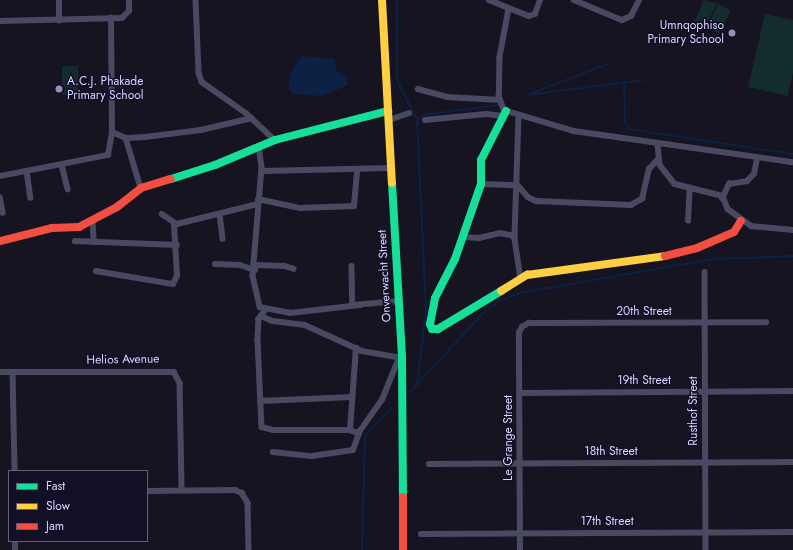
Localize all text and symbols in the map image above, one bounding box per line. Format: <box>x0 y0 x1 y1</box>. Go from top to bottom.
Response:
place label: Umnqophiso Primary School <box>647 19 724 47</box>
marker: Umnqophiso Primary School <box>727 28 737 38</box>
place label: A.C.J. Phakade Primary School <box>67 75 144 103</box>
marker: A.C.J. Phakade Primary School <box>54 84 64 94</box>
street label: Onverwacht Street <box>375 229 395 323</box>
street label: 20th Street <box>616 305 672 319</box>
street label: Helios Avenue <box>86 352 160 368</box>
street label: 19th Street <box>617 374 671 388</box>
street label: Rusthof Street <box>687 376 701 446</box>
street label: Le Grange Street <box>502 395 516 481</box>
street label: 18th Street <box>584 445 638 459</box>
legend <box>8 470 148 542</box>
text: Fast <box>46 477 65 495</box>
text: Slow <box>46 497 70 515</box>
street label: 17th Street <box>580 515 634 529</box>
text: Jam <box>46 517 64 535</box>

